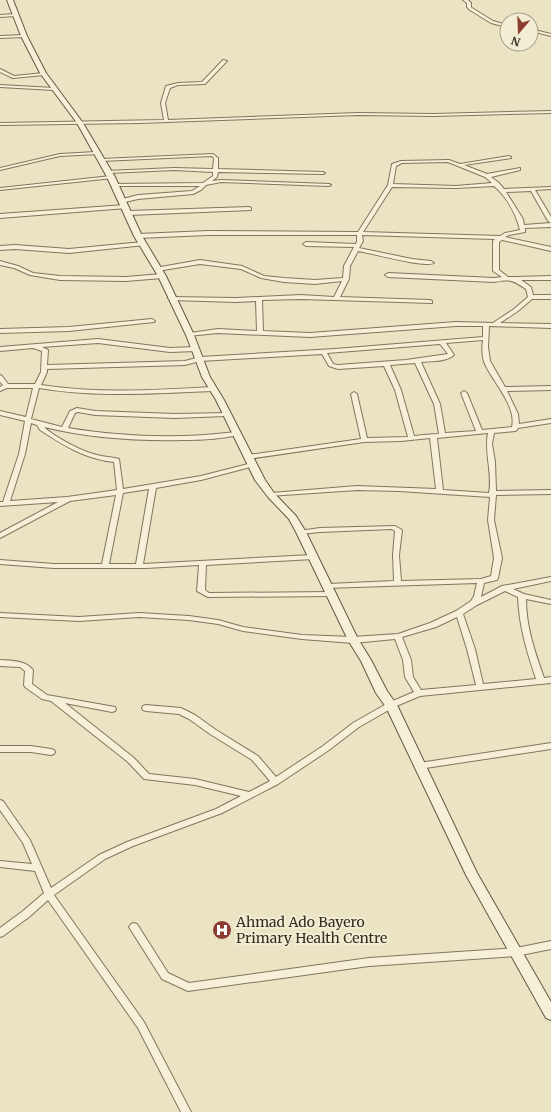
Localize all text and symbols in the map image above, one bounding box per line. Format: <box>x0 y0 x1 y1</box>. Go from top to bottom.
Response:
north arrow <box>499 12 539 52</box>
text: N <box>509 33 522 49</box>
place label: Ahmad Ado Bayero Primary Health Centre <box>235 913 387 947</box>
hospital icon: Ahmad Ado Bayero Primary Health Centre <box>211 919 233 941</box>

